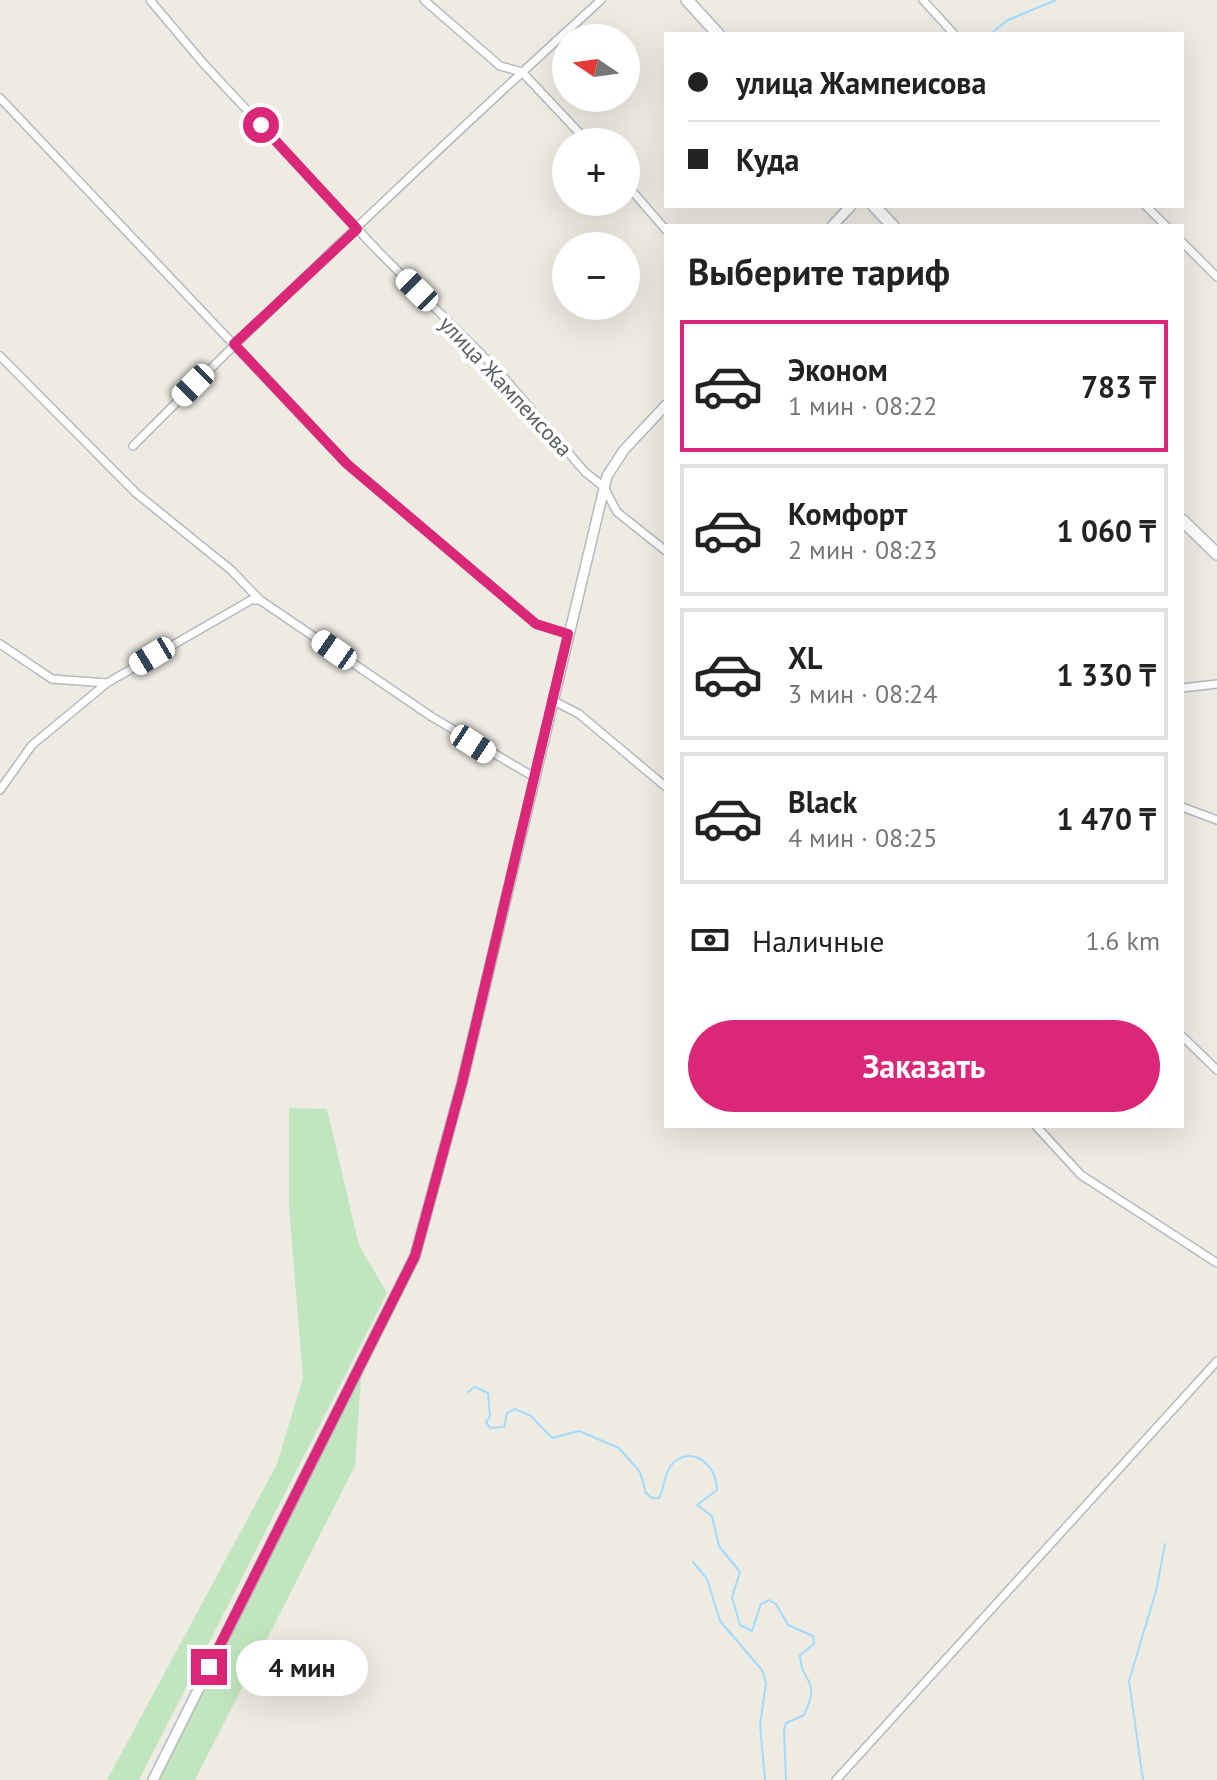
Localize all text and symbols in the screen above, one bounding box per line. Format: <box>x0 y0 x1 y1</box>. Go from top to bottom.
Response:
north arrow <box>552 24 640 112</box>
map controls <box>552 24 640 320</box>
text: улица Жампеисова <box>736 63 986 102</box>
route start <box>243 107 279 143</box>
button: + <box>552 128 640 216</box>
text: Куда <box>736 140 799 179</box>
button: − <box>552 232 640 320</box>
text: Выберите тариф <box>688 248 950 295</box>
car <box>392 265 442 315</box>
street label: улица Жампеисова <box>433 310 579 462</box>
icon: car <box>692 350 764 422</box>
text: Эконом <box>788 350 888 389</box>
car <box>168 360 218 410</box>
text: 783 ₸ <box>1081 367 1156 406</box>
text: 1 мин · 08:22 <box>788 389 937 422</box>
icon: car <box>692 494 764 566</box>
text: Комфорт <box>788 494 907 533</box>
text: 1 060 ₸ <box>1056 511 1156 550</box>
text: 2 мин · 08:23 <box>788 533 937 566</box>
car <box>307 626 361 674</box>
car <box>125 633 179 679</box>
icon: car <box>692 638 764 710</box>
text: XL <box>788 638 822 677</box>
text: 1 330 ₸ <box>1056 655 1156 694</box>
text: 3 мин · 08:24 <box>788 677 937 710</box>
car <box>446 721 500 767</box>
icon: car <box>692 782 764 854</box>
text: Black <box>788 782 857 821</box>
text: 1 470 ₸ <box>1056 799 1156 838</box>
text: 4 мин · 08:25 <box>788 821 937 854</box>
icon: cash <box>688 918 732 962</box>
text: Наличные <box>752 921 884 960</box>
text: 1.6 km <box>1086 924 1160 957</box>
button: Заказать <box>688 1020 1160 1112</box>
callout: 4 мин <box>237 1639 369 1695</box>
route end <box>191 1649 227 1685</box>
text: 4 мин <box>269 1651 335 1684</box>

